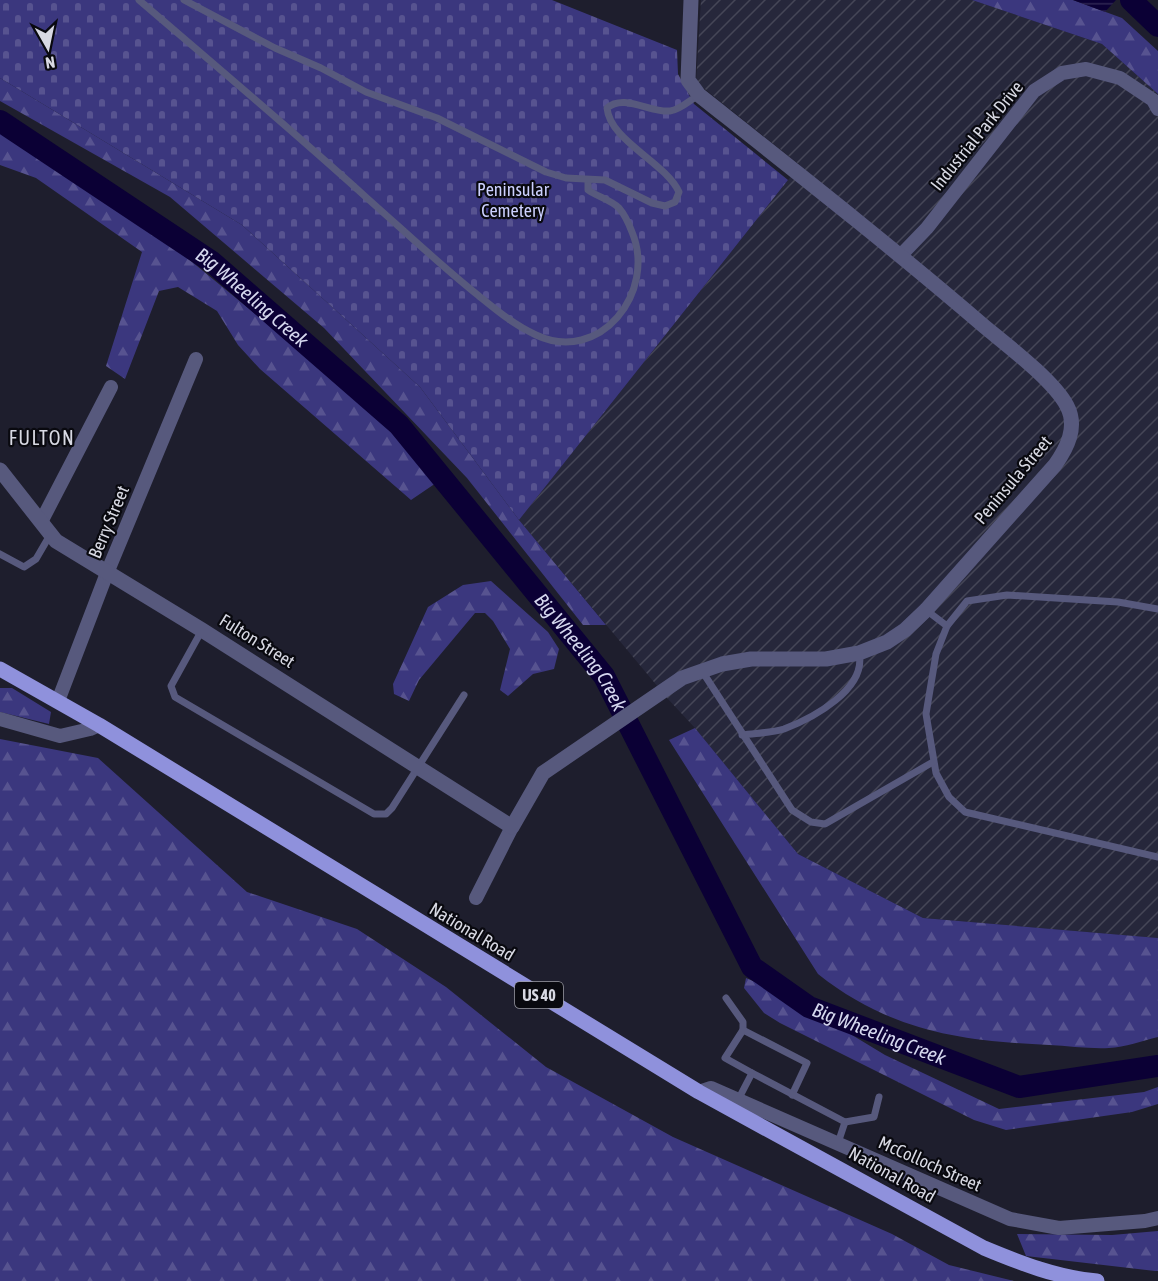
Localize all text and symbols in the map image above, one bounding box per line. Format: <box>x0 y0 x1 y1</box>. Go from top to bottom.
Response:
north arrow <box>18 18 78 78</box>
text: N <box>44 53 56 72</box>
street label: Industrial Park Drive <box>926 77 1027 195</box>
park label: Peninsular Cemetery <box>477 179 550 221</box>
water label: Big Wheeling Creek <box>192 243 313 352</box>
district label: FULTON <box>9 426 75 449</box>
street label: Peninsula Street <box>970 431 1056 528</box>
street label: Berry Street <box>84 482 133 561</box>
water label: Big Wheeling Creek <box>530 588 632 715</box>
street label: Fulton Street <box>216 609 299 672</box>
street label: National Road <box>426 898 519 965</box>
road number: US 40 <box>515 982 563 1008</box>
water label: Big Wheeling Creek <box>809 997 950 1069</box>
street label: McColloch Street <box>875 1131 985 1196</box>
street label: National Road <box>845 1142 939 1207</box>

